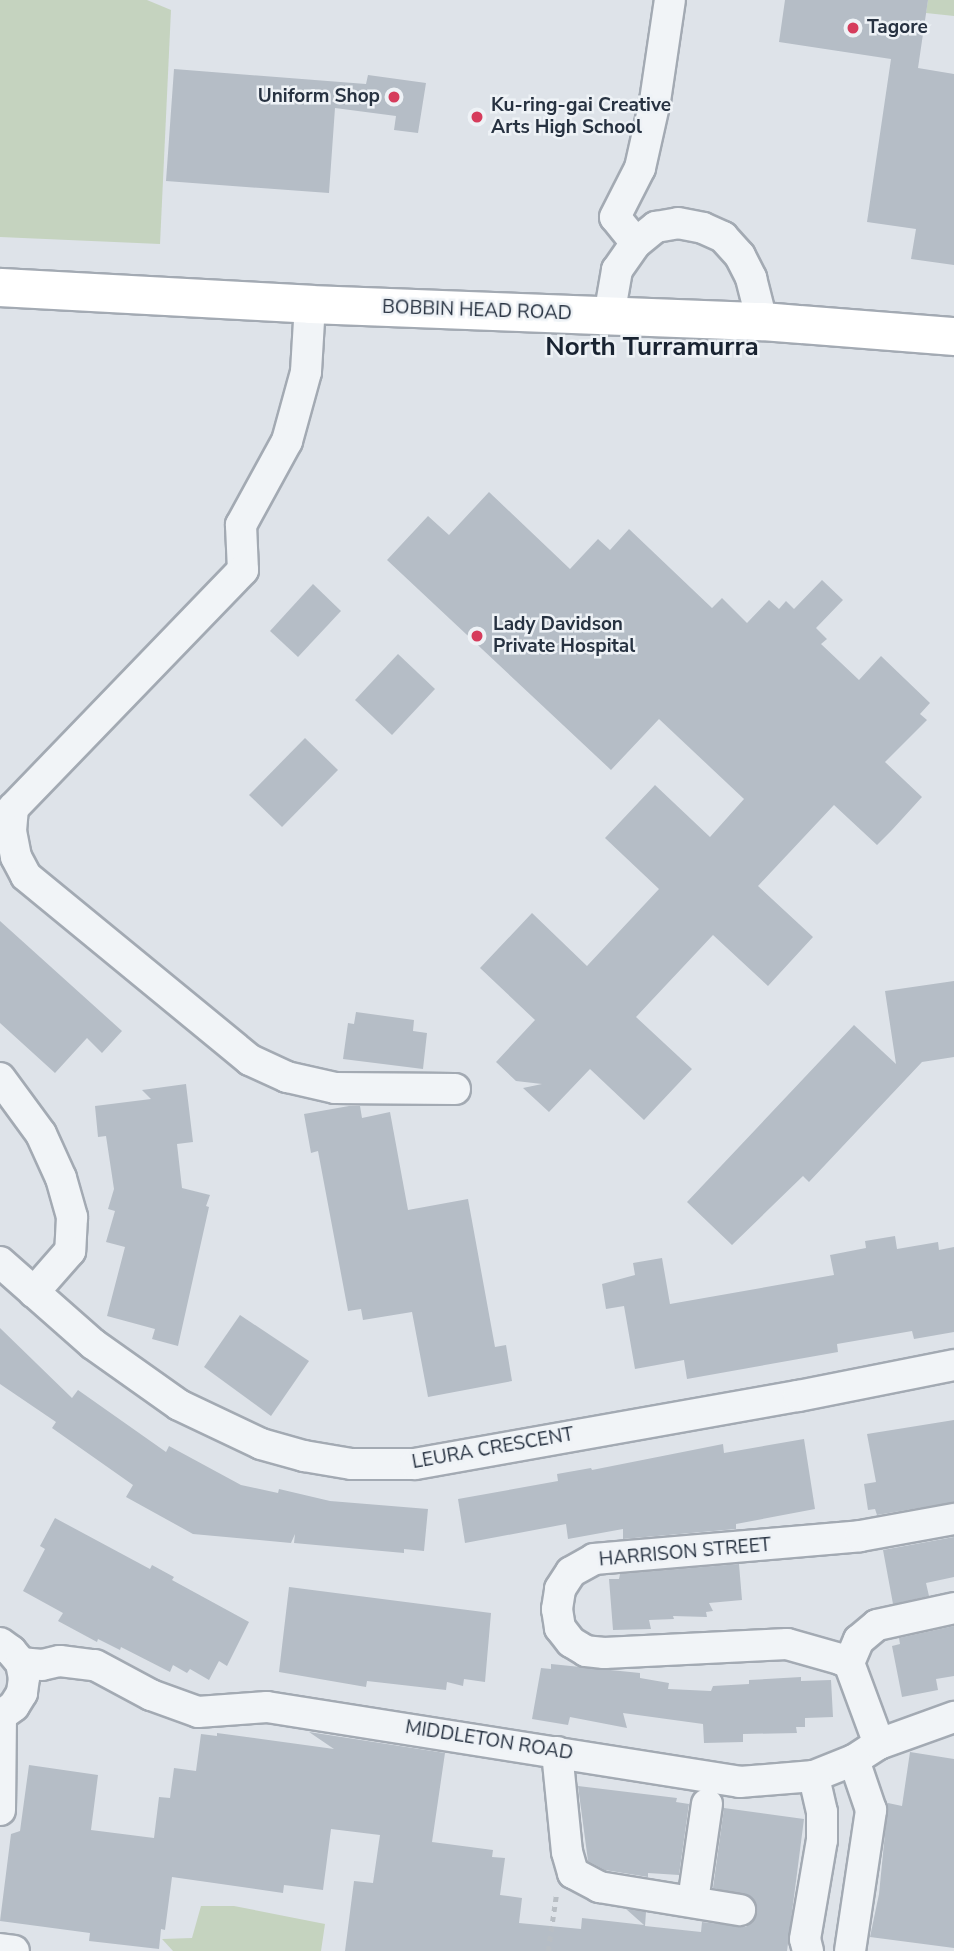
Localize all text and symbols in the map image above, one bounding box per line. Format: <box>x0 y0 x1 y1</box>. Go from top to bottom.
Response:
place label: Tagore <box>867 17 928 39</box>
marker: Tagore <box>845 20 861 36</box>
place label: Uniform Shop <box>258 86 380 108</box>
marker: Uniform Shop <box>386 89 402 105</box>
place label: Ku-ring-gai Creative Arts High School <box>491 95 671 139</box>
marker: Ku-ring-gai Creative Arts High School <box>469 109 485 125</box>
street label: BOBBIN HEAD ROAD <box>382 296 572 326</box>
district label: North Turramurra <box>545 331 759 363</box>
place label: Lady Davidson Private Hospital <box>493 614 635 658</box>
marker: Lady Davidson Private Hospital <box>467 626 487 646</box>
street label: LEURA CRESCENT <box>410 1424 576 1474</box>
street label: HARRISON STREET <box>598 1534 772 1572</box>
street label: MIDDLETON ROAD <box>404 1716 574 1766</box>

